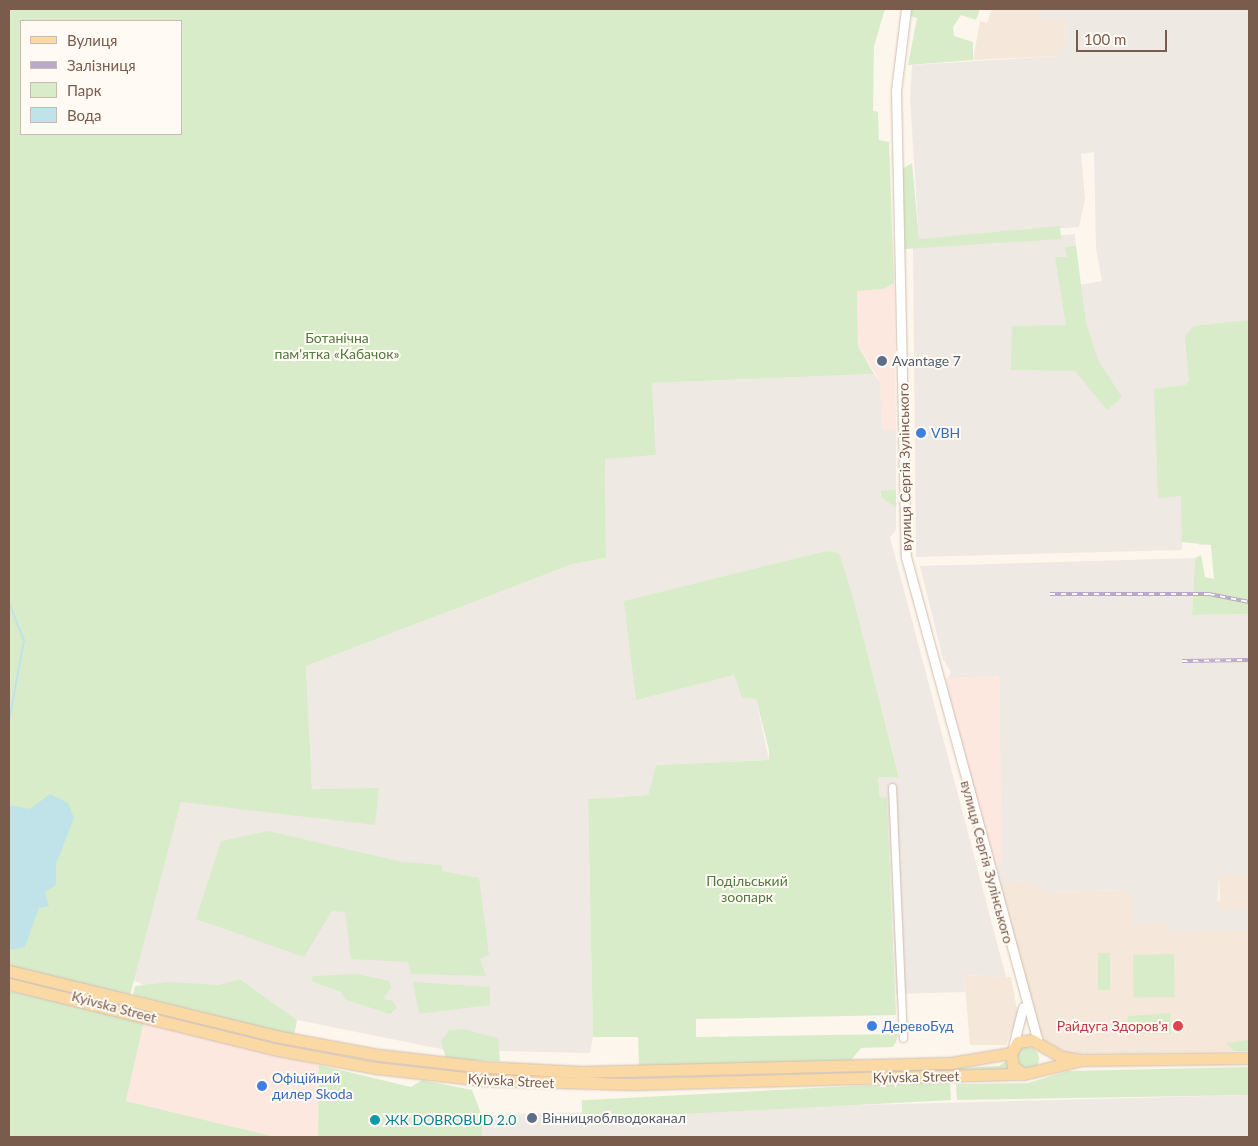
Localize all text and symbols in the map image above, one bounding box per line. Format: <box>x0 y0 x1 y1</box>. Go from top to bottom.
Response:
legend <box>20 20 182 135</box>
scale bar <box>1078 20 1169 52</box>
text: 100 m <box>1084 30 1126 48</box>
text: Вулиця <box>67 31 117 49</box>
text: Залізниця <box>67 56 136 74</box>
text: Парк <box>67 81 101 99</box>
text: Вода <box>67 106 102 124</box>
park label: Ботанічна пам'ятка «Кабачок» <box>275 330 399 362</box>
place label: Avantage 7 <box>892 353 961 369</box>
marker: Avantage 7 <box>876 355 888 367</box>
street label: вулиця Сергія Зулінського <box>895 383 915 551</box>
place label: VBH <box>931 425 960 441</box>
marker: VBH <box>915 427 927 439</box>
street label: вулиця Сергія Зулінського <box>957 779 1017 945</box>
park label: Подільський зоопарк <box>706 873 788 906</box>
street label: Kyivska Street <box>70 988 158 1026</box>
place label: ДеревоБуд <box>882 1018 954 1034</box>
place label: Райдуга Здоров'я <box>1057 1018 1168 1034</box>
marker: ДеревоБуд <box>866 1020 878 1032</box>
marker: Райдуга Здоров'я <box>1172 1020 1184 1032</box>
street label: Kyivska Street <box>872 1068 960 1086</box>
place label: Офіційний дилер Skoda <box>272 1070 353 1102</box>
street label: Kyivska Street <box>467 1070 555 1092</box>
marker: Офіційний дилер Skoda <box>256 1080 268 1092</box>
place label: Вінницяоблводоканал <box>542 1110 686 1126</box>
place label: ЖК DOBROBUD 2.0 <box>385 1112 516 1128</box>
marker: Вінницяоблводоканал <box>526 1112 538 1124</box>
marker: ЖК DOBROBUD 2.0 <box>369 1114 381 1126</box>

